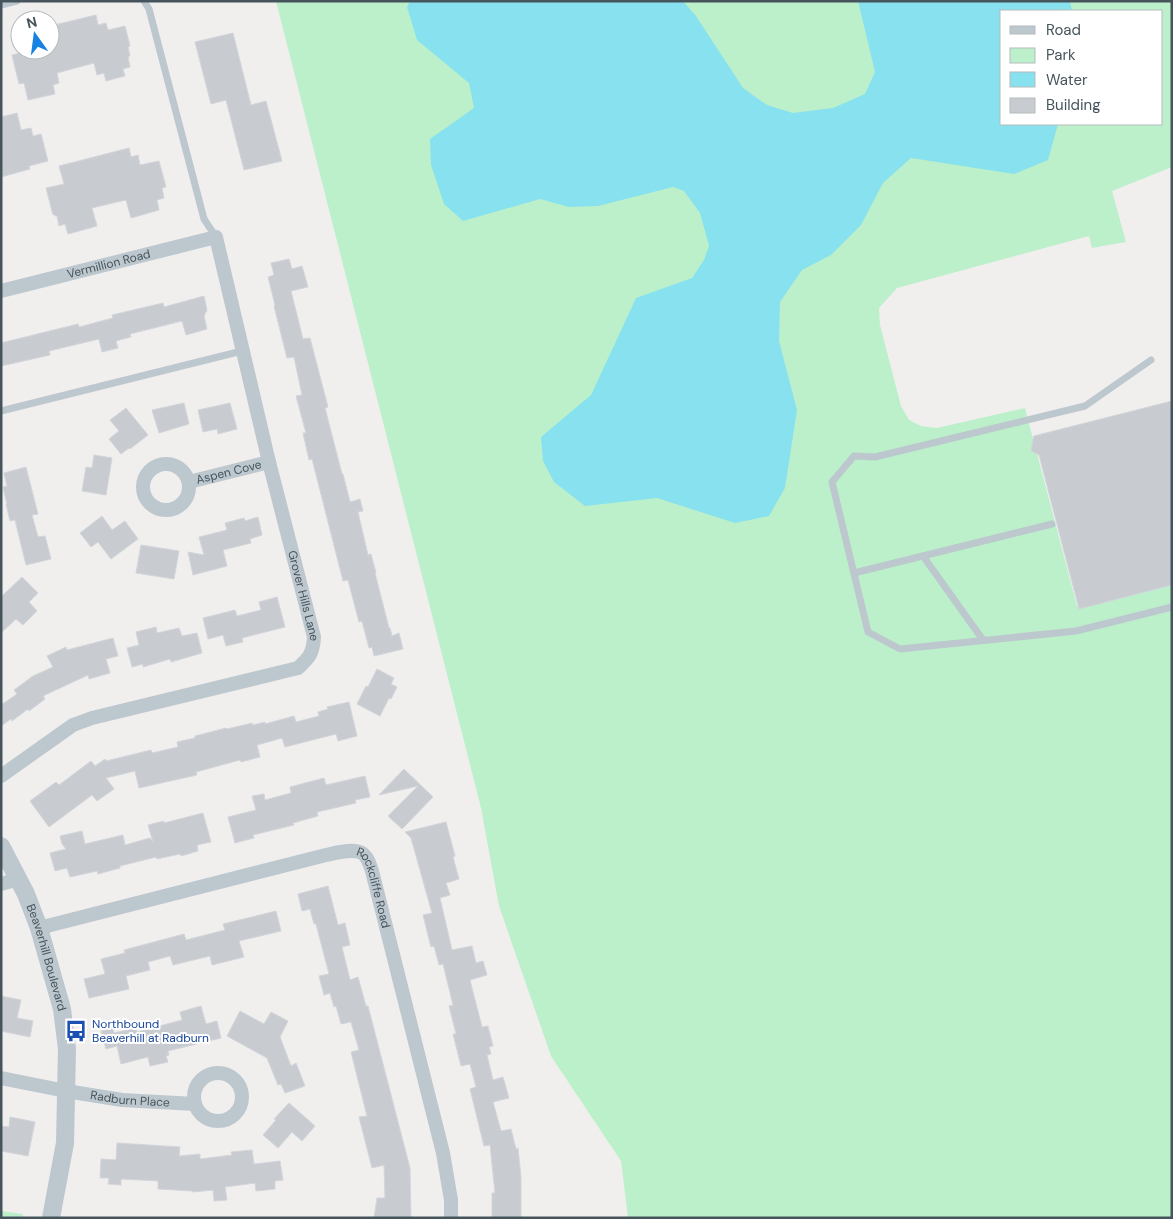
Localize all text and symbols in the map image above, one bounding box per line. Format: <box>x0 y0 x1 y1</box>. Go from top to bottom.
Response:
north arrow <box>10 10 60 60</box>
legend <box>1000 10 1163 125</box>
text: N <box>25 12 39 32</box>
text: Road <box>1046 20 1081 40</box>
text: Park <box>1046 45 1076 65</box>
text: Water <box>1046 70 1088 90</box>
text: Building <box>1046 95 1101 115</box>
street label: Vermillion Road <box>65 246 152 282</box>
street label: Aspen Cove <box>194 456 263 488</box>
street label: Grover Hills Lane <box>284 549 322 642</box>
street label: Rockcliffe Road <box>354 844 394 930</box>
street label: Beaverhill Boulevard <box>23 902 70 1013</box>
place label: Northbound Beaverhill at Radburn <box>92 1016 209 1046</box>
bus stop icon: Northbound Beaverhill at Radburn <box>63 1018 89 1044</box>
street label: Radburn Place <box>89 1087 170 1111</box>

